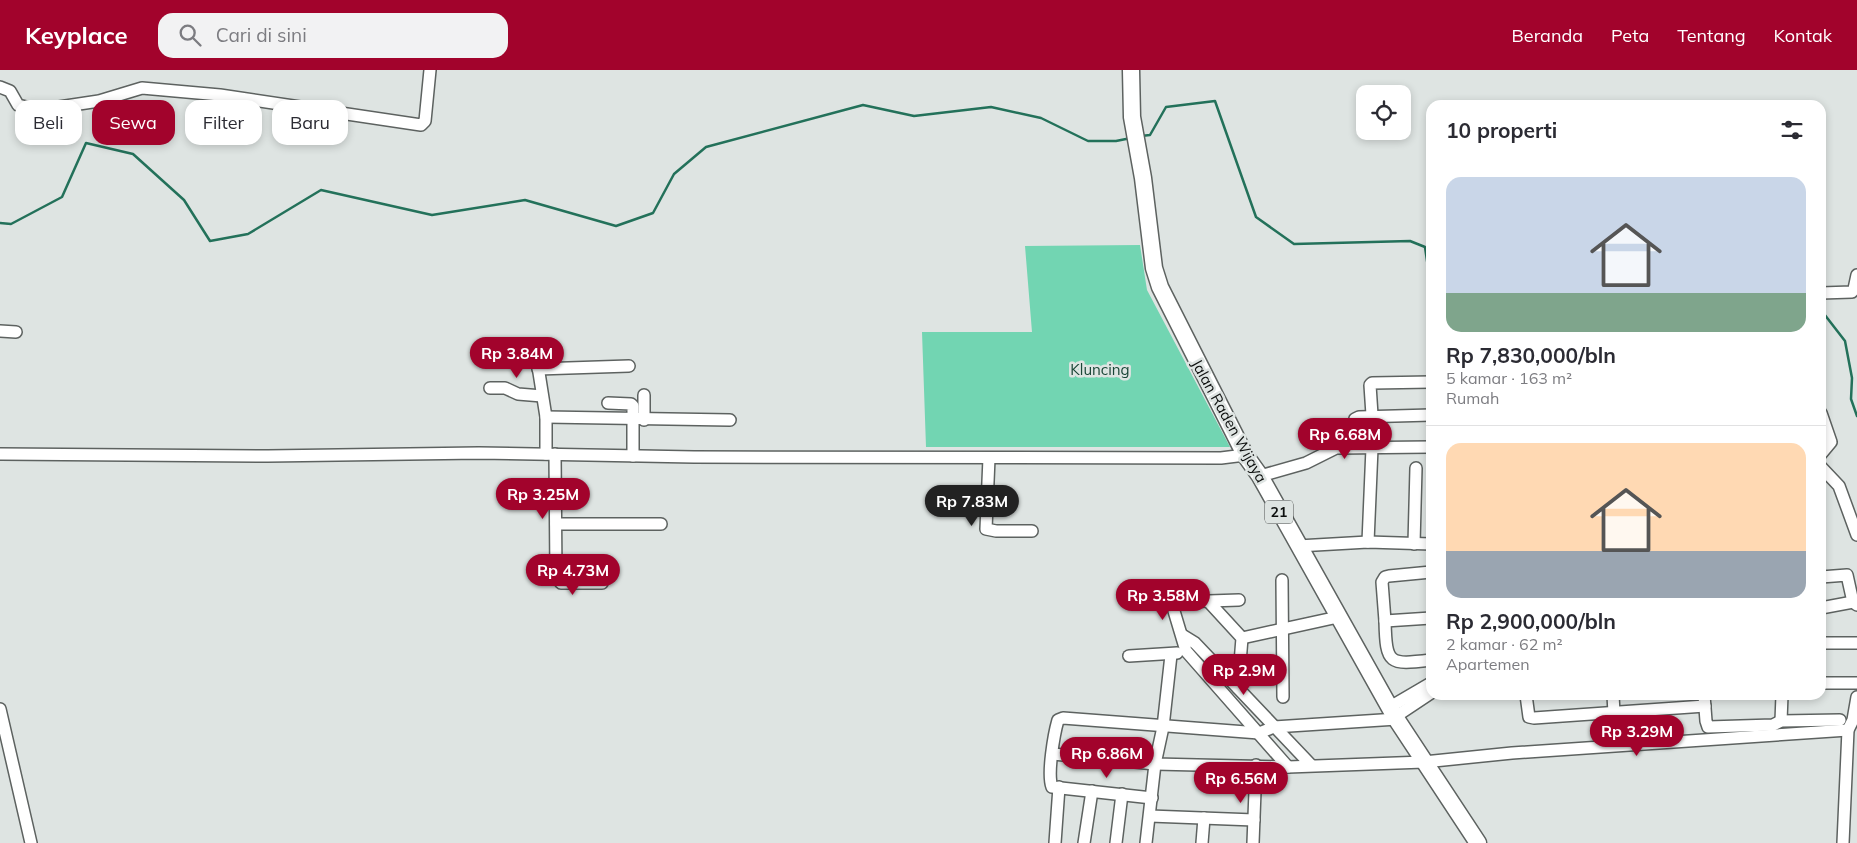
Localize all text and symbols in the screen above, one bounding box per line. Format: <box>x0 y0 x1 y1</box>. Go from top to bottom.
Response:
search box <box>158 13 508 58</box>
text: Keyplace <box>25 20 128 50</box>
icon: search <box>176 21 204 49</box>
text: Cari di sini <box>216 23 307 47</box>
text: Beranda <box>1512 24 1583 47</box>
text: Peta <box>1611 24 1649 47</box>
text: Tentang <box>1677 24 1746 47</box>
text: Kontak <box>1774 24 1832 47</box>
map controls <box>1356 85 1411 140</box>
button: locate <box>1356 85 1411 140</box>
chip: Beli <box>15 100 82 145</box>
chip: Sewa <box>92 100 175 145</box>
chip: Filter <box>185 100 262 145</box>
chip: Baru <box>272 100 348 145</box>
icon: filters <box>1778 116 1806 144</box>
text: 10 properti <box>1446 117 1557 143</box>
icon: home <box>1581 210 1671 300</box>
pin: Rp 3.84M <box>465 336 569 379</box>
text: Rp 7,830,000/bln <box>1446 342 1616 368</box>
text: Rp 3.84M <box>481 343 553 363</box>
street label: Jalan Raden Wijaya <box>1188 356 1271 486</box>
park label: Kluncing <box>1070 360 1130 379</box>
text: 5 kamar · 163 m² <box>1446 368 1572 388</box>
text: Rumah <box>1446 388 1499 408</box>
pin: Rp 6.68M <box>1293 418 1397 460</box>
text: Rp 6.68M <box>1309 424 1381 444</box>
icon: home <box>1581 475 1671 565</box>
pin: Rp 3.25M <box>491 478 595 520</box>
text: Rp 3.25M <box>507 484 579 504</box>
pin: Rp 7.83M <box>920 484 1024 527</box>
text: Rp 7.83M <box>936 491 1008 511</box>
road number: 21 <box>1265 501 1293 524</box>
pin: Rp 4.73M <box>521 554 625 596</box>
text: Rp 4.73M <box>537 560 609 580</box>
pin: Rp 3.58M <box>1111 578 1215 621</box>
text: Rp 3.58M <box>1127 585 1199 605</box>
text: Rp 2,900,000/bln <box>1446 608 1616 634</box>
text: 2 kamar · 62 m² <box>1446 634 1563 654</box>
pin: Rp 2.9M <box>1198 654 1290 696</box>
text: Apartemen <box>1446 654 1530 674</box>
text: Rp 2.9M <box>1213 660 1275 680</box>
pin: Rp 3.29M <box>1585 714 1689 757</box>
text: Rp 3.29M <box>1601 721 1673 741</box>
pin: Rp 6.86M <box>1055 736 1159 779</box>
text: Rp 6.86M <box>1071 743 1143 763</box>
pin: Rp 6.56M <box>1189 762 1293 804</box>
text: Rp 6.56M <box>1205 768 1277 788</box>

